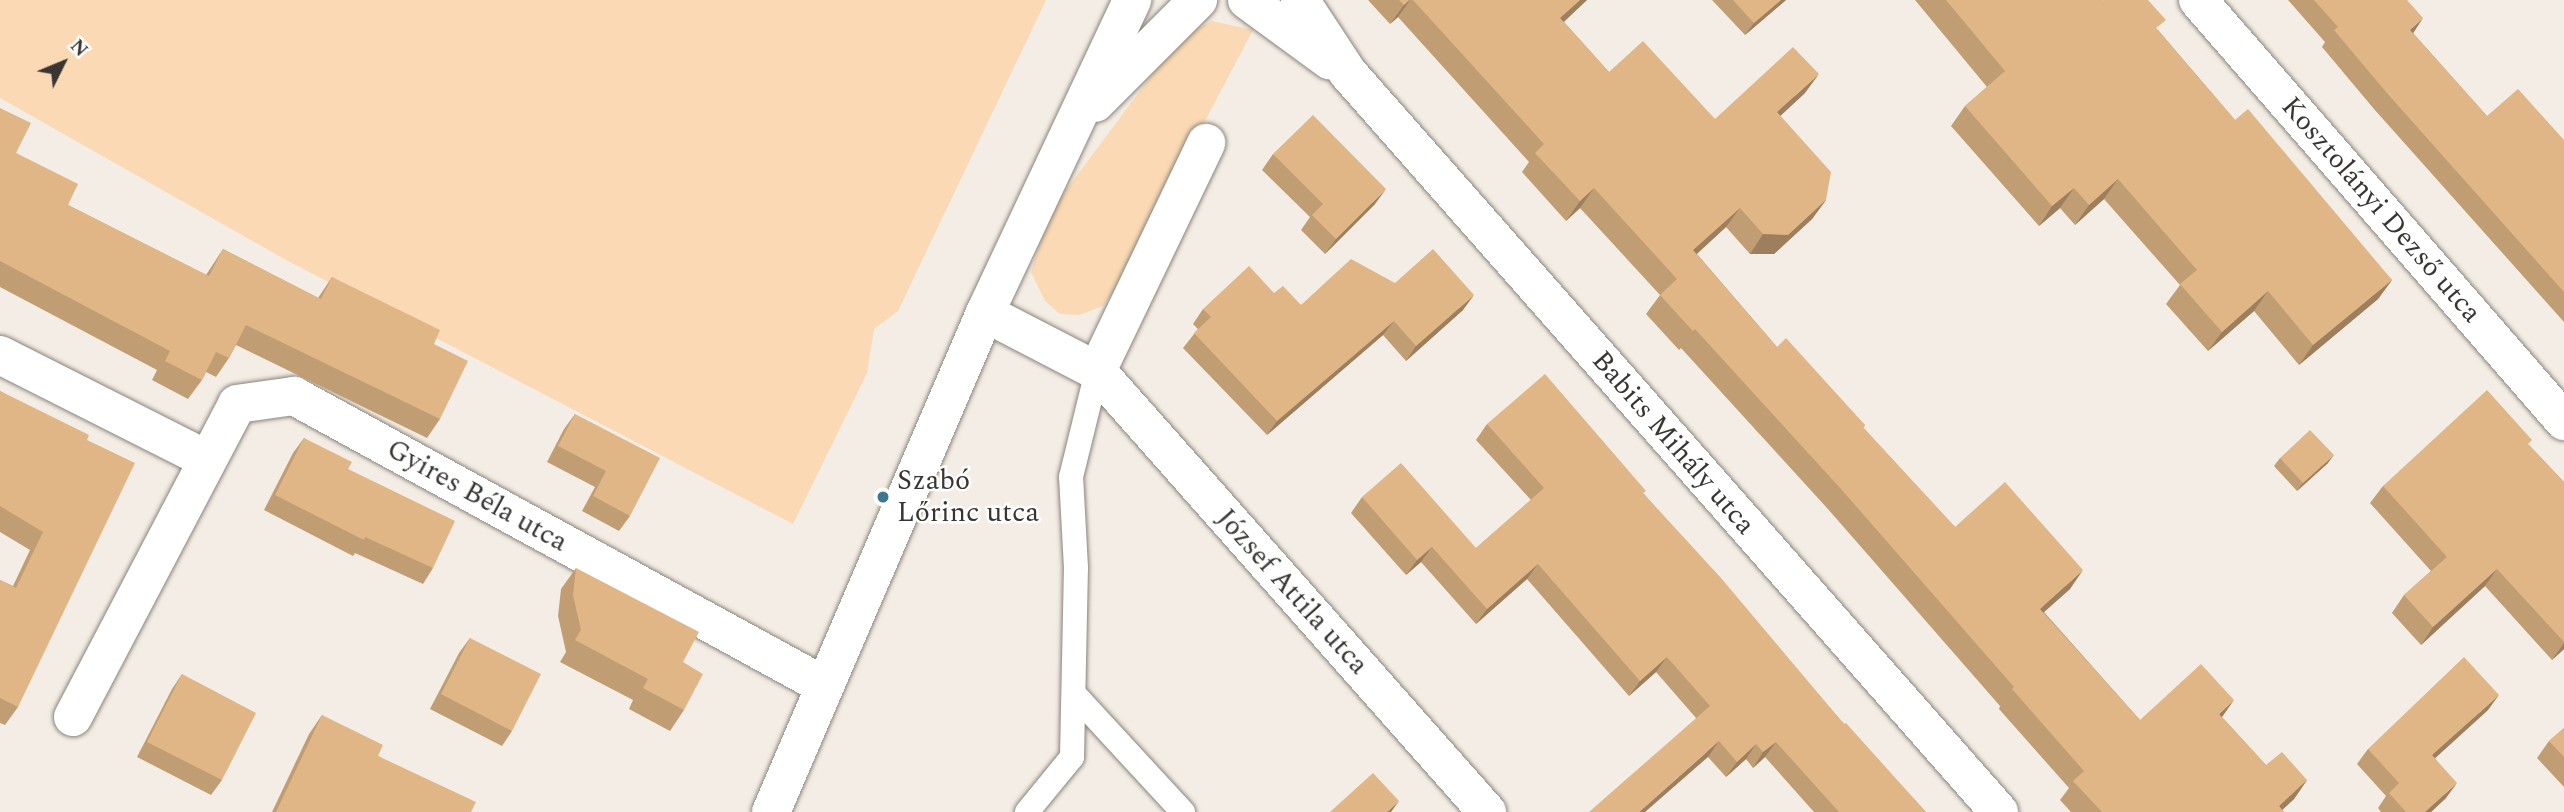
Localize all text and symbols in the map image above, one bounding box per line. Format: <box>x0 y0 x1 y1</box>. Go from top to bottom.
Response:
north arrow <box>28 28 98 98</box>
text: N <box>63 33 95 64</box>
street label: Kosztolányi Dezső utca <box>2274 90 2488 330</box>
street label: Babits Mihály utca <box>1584 344 1762 542</box>
street label: Gyires Béla utca <box>381 432 573 560</box>
place label: Szabó Lőrinc utca <box>897 464 1039 530</box>
marker: Szabó Lőrinc utca <box>875 489 891 505</box>
street label: József Attila utca <box>1209 502 1375 682</box>

